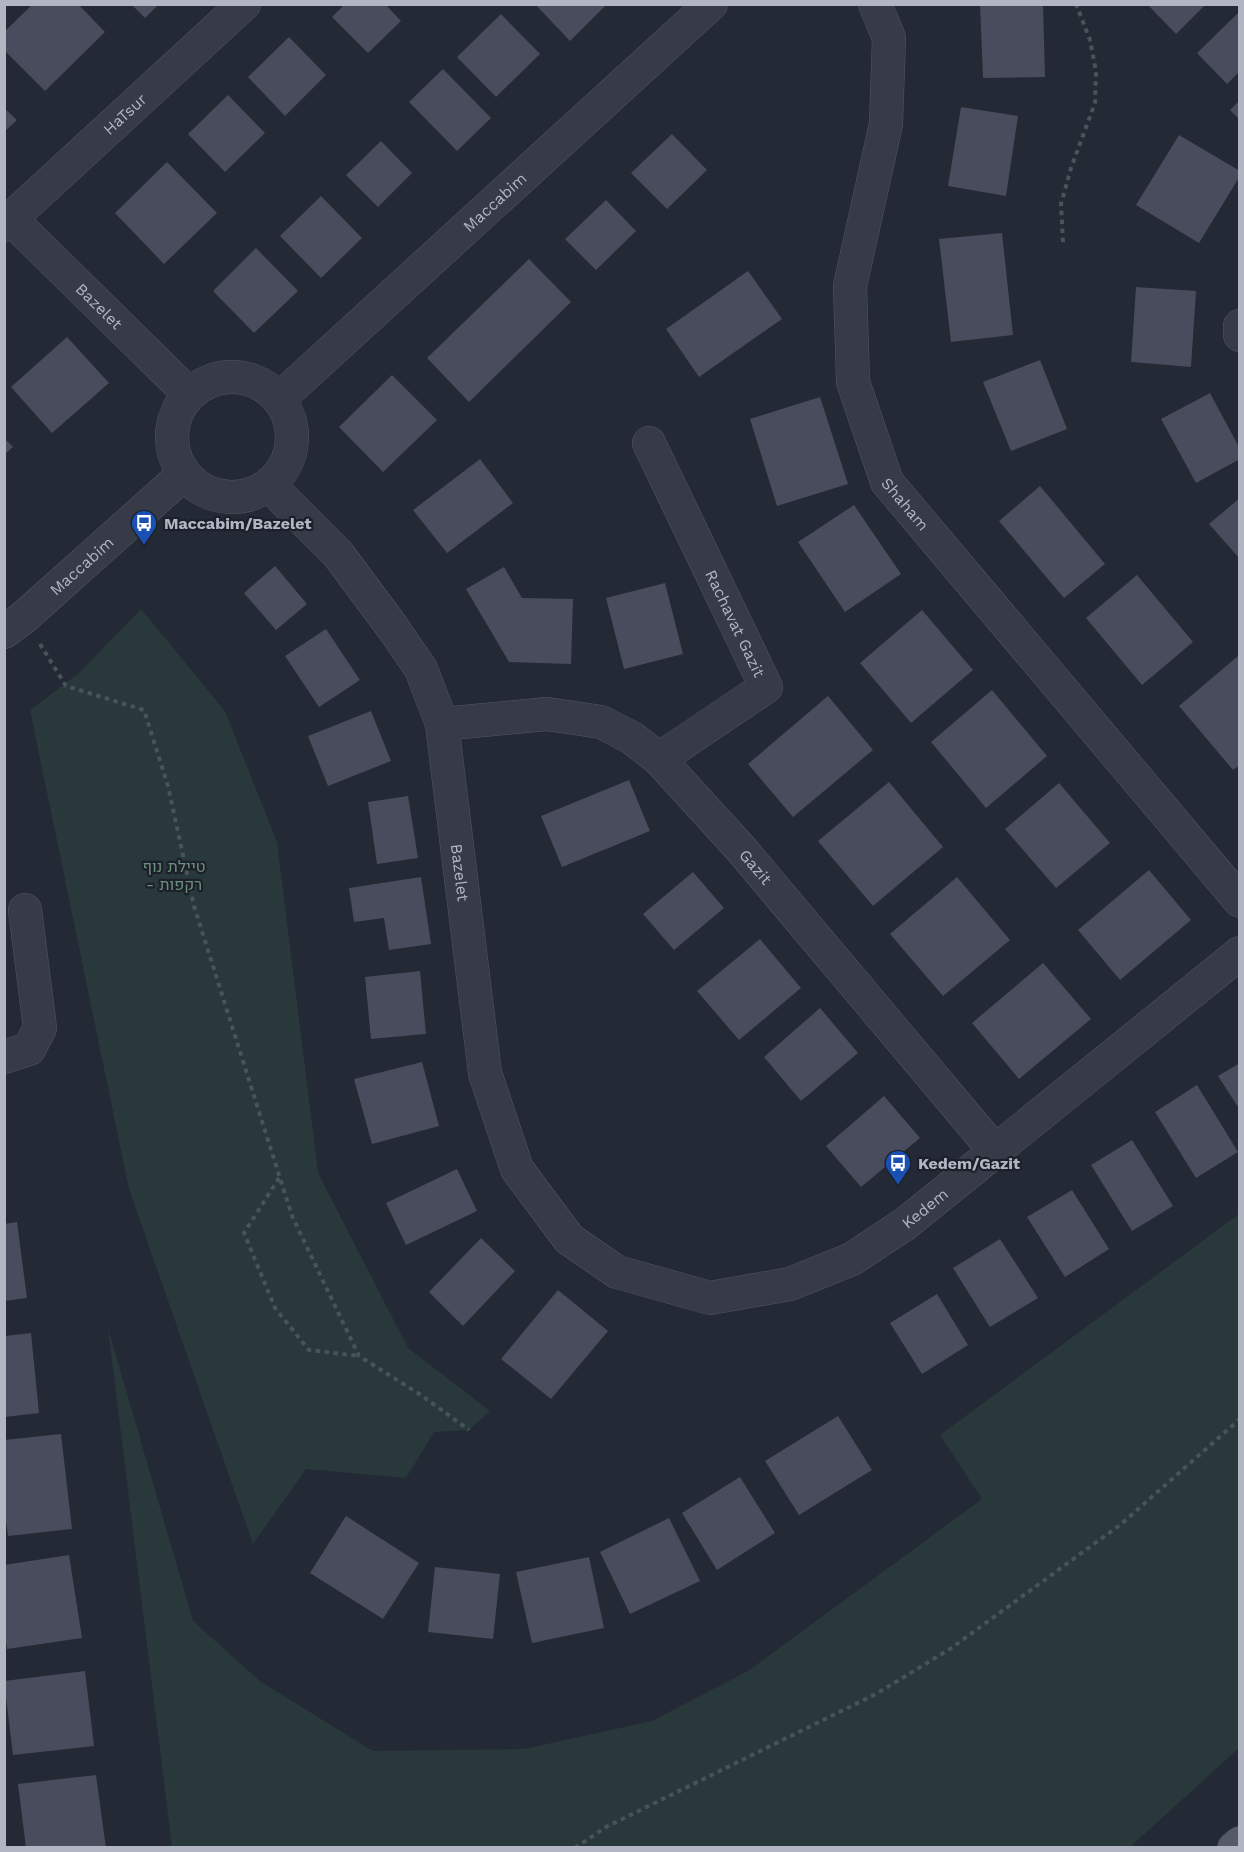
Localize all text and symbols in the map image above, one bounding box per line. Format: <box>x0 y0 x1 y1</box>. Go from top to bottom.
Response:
street label: HaTsur <box>99 89 151 139</box>
street label: Maccabim <box>459 168 530 236</box>
street label: Bazelet <box>72 279 127 333</box>
street label: Shaham <box>878 473 933 534</box>
bus stop icon: Maccabim/Bazelet <box>129 508 159 546</box>
place label: Maccabim/Bazelet <box>164 514 311 533</box>
street label: Maccabim <box>46 532 117 599</box>
street label: Rachavat Gazit <box>702 567 769 680</box>
street label: Bazelet <box>447 843 473 903</box>
street label: Gazit <box>736 845 776 888</box>
park label: טיילת נוף - רקפות <box>142 857 206 894</box>
bus stop icon: Kedem/Gazit <box>883 1148 913 1186</box>
place label: Kedem/Gazit <box>918 1154 1020 1173</box>
street label: Kedem <box>898 1184 951 1232</box>

